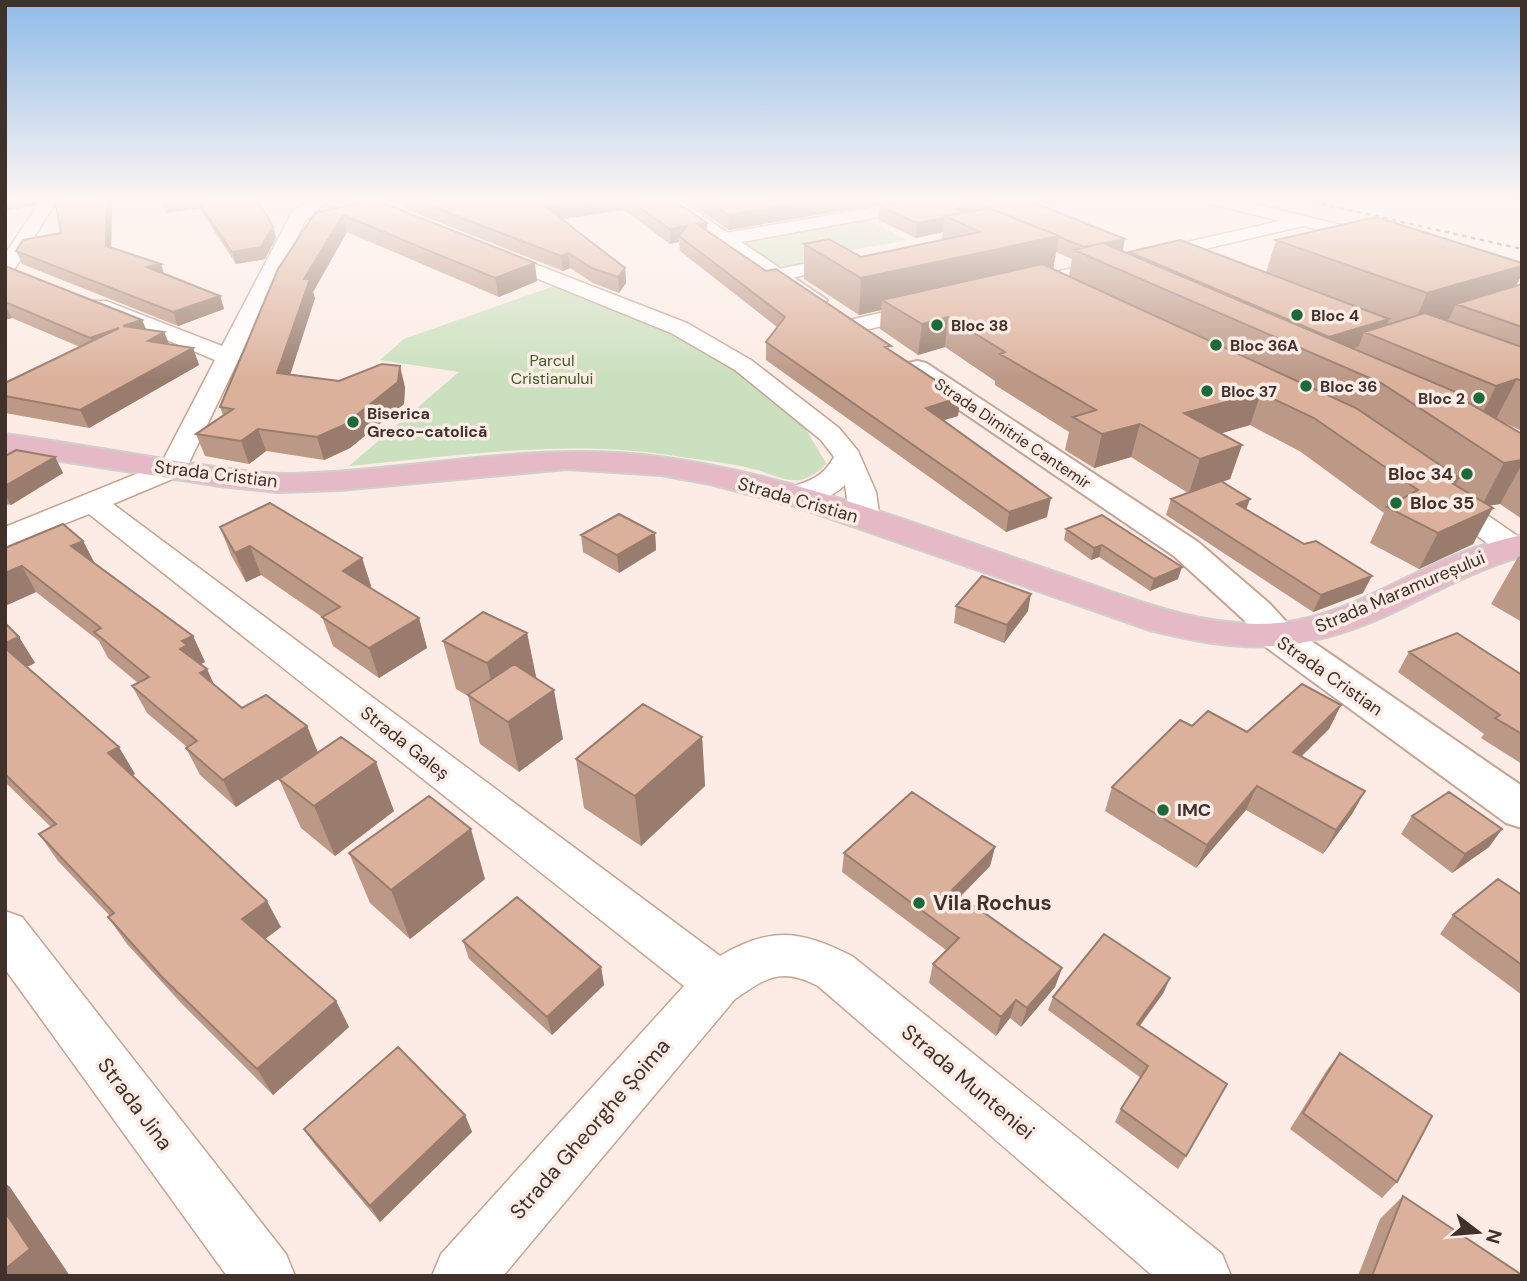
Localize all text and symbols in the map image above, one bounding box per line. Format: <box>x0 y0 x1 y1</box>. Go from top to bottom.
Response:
place label: Bloc 4 <box>1311 305 1359 326</box>
marker: Bloc 4 <box>1289 307 1305 323</box>
place label: Bloc 38 <box>951 315 1009 336</box>
marker: Bloc 38 <box>929 317 945 333</box>
place label: Bloc 36A <box>1230 335 1298 356</box>
marker: Bloc 36A <box>1208 337 1224 353</box>
park label: Parcul Cristianului <box>511 350 593 389</box>
street label: Strada Dimitrie Cantemir <box>931 373 1095 494</box>
place label: Bloc 36 <box>1320 376 1378 397</box>
marker: Bloc 36 <box>1298 378 1314 394</box>
place label: Bloc 37 <box>1221 381 1277 402</box>
marker: Bloc 37 <box>1199 383 1215 399</box>
place label: Bloc 2 <box>1418 388 1465 409</box>
marker: Bloc 2 <box>1471 390 1487 406</box>
place label: Biserica Greco-catolică <box>367 403 487 442</box>
marker: Biserica Greco-catolică <box>345 414 361 430</box>
street label: Strada Cristian <box>153 455 279 493</box>
place label: Bloc 34 <box>1388 462 1453 486</box>
marker: Bloc 34 <box>1459 466 1475 482</box>
street label: Strada Cristian <box>735 471 861 529</box>
place label: Bloc 35 <box>1410 491 1474 515</box>
marker: Bloc 35 <box>1388 495 1404 511</box>
street label: Strada Maramureșului <box>1312 545 1488 639</box>
street label: Strada Cristian <box>1272 631 1388 721</box>
street label: Strada Galeș <box>356 701 454 785</box>
place label: IMC <box>1177 798 1211 822</box>
marker: IMC <box>1155 802 1171 818</box>
place label: Vila Rochus <box>933 889 1052 917</box>
marker: Vila Rochus <box>911 895 927 911</box>
street label: Strada Munteniei <box>896 1018 1040 1146</box>
street label: Strada Gheorghe Șoima <box>504 1033 676 1225</box>
street label: Strada Jina <box>91 1052 179 1156</box>
north arrow <box>1443 1197 1513 1267</box>
text: N <box>1480 1226 1508 1247</box>

